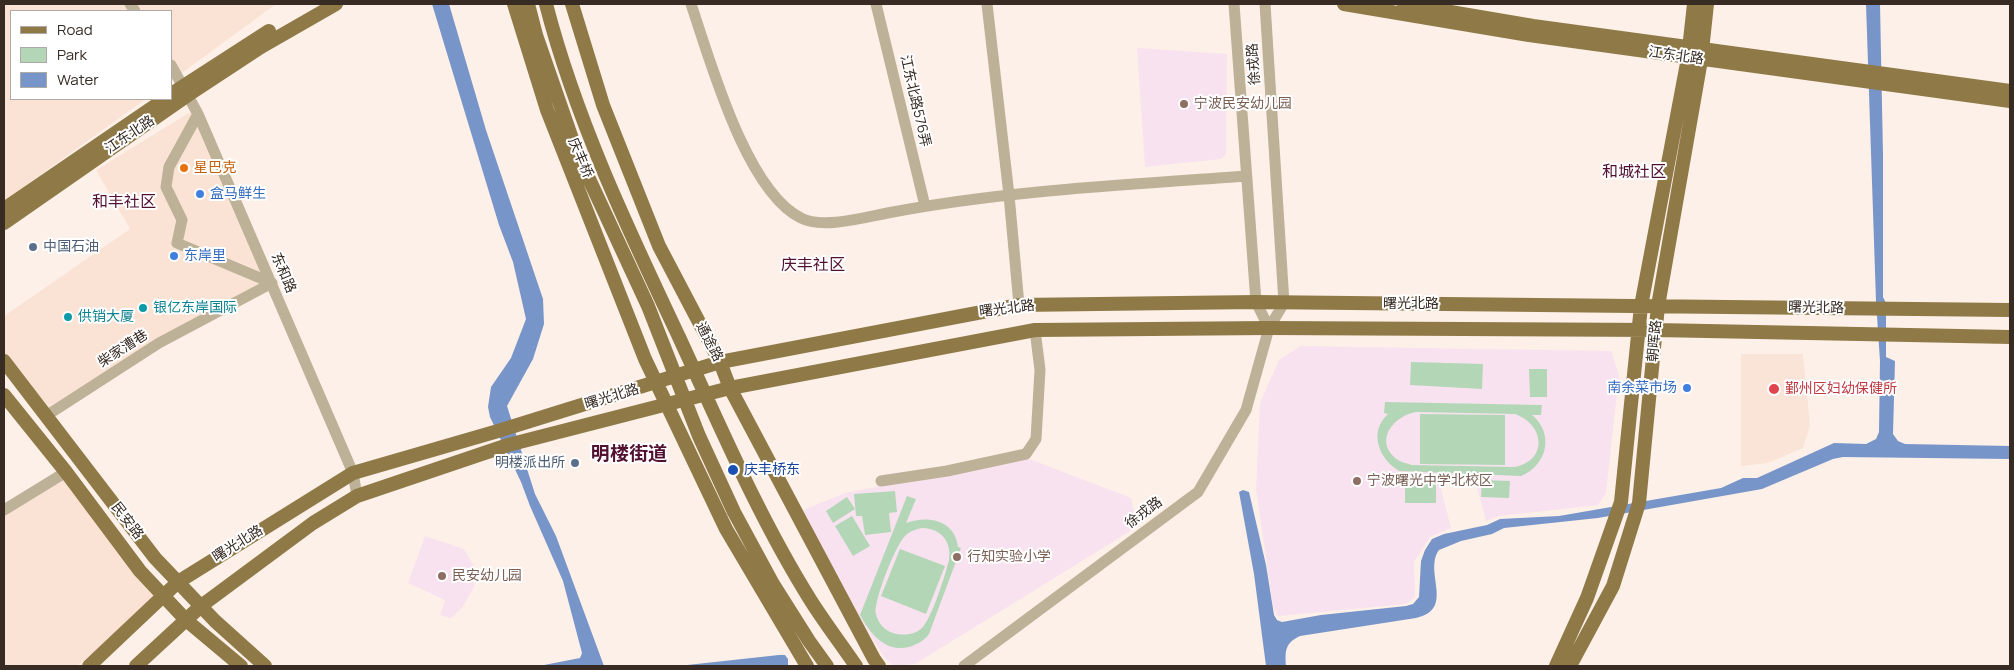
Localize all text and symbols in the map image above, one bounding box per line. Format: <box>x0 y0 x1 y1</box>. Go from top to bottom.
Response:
legend <box>10 10 172 100</box>
text: Road <box>57 19 93 40</box>
street label: 徐戎路 <box>1244 42 1264 86</box>
text: Park <box>57 44 87 65</box>
street label: 江东北路 <box>1647 44 1705 68</box>
street label: 江东北路576弄 <box>896 53 934 149</box>
text: Water <box>57 69 99 90</box>
place label: 宁波民安幼儿园 <box>1194 96 1292 112</box>
marker: 宁波民安幼儿园 <box>1178 98 1190 110</box>
street label: 江东北路 <box>102 112 158 158</box>
street label: 庆丰桥 <box>564 135 596 181</box>
place label: 星巴克 <box>194 160 236 176</box>
marker: 星巴克 <box>178 162 190 174</box>
district label: 和城社区 <box>1602 163 1666 183</box>
place label: 盒马鲜生 <box>210 186 266 202</box>
marker: 盒马鲜生 <box>194 188 206 200</box>
district label: 和丰社区 <box>92 193 156 213</box>
place label: 中国石油 <box>43 239 99 255</box>
marker: 中国石油 <box>27 241 39 253</box>
place label: 东岸里 <box>184 248 226 264</box>
marker: 东岸里 <box>168 250 180 262</box>
street label: 东和路 <box>267 250 299 296</box>
district label: 庆丰社区 <box>781 256 845 276</box>
street label: 曙光北路 <box>1383 296 1439 312</box>
street label: 曙光北路 <box>978 297 1036 321</box>
street label: 曙光北路 <box>1788 299 1844 317</box>
place label: 银亿东岸国际 <box>153 300 237 316</box>
marker: 银亿东岸国际 <box>137 302 149 314</box>
place label: 供销大厦 <box>78 309 134 325</box>
marker: 供销大厦 <box>62 311 74 323</box>
street label: 通途路 <box>692 319 726 365</box>
street label: 朝晖路 <box>1645 319 1665 363</box>
street label: 柴家漕巷 <box>95 327 151 371</box>
place label: 南余菜市场 <box>1607 380 1677 396</box>
street label: 曙光北路 <box>583 381 641 413</box>
place label: 鄞州区妇幼保健所 <box>1785 381 1897 397</box>
marker: 南余菜市场 <box>1681 382 1693 394</box>
marker: 鄞州区妇幼保健所 <box>1767 382 1781 396</box>
district label: 明楼街道 <box>591 444 667 466</box>
place label: 明楼派出所 <box>495 455 565 471</box>
marker: 明楼派出所 <box>569 457 581 469</box>
place label: 庆丰桥东 <box>744 462 800 478</box>
marker: 庆丰桥东 <box>726 463 740 477</box>
place label: 宁波曙光中学北校区 <box>1367 473 1493 489</box>
marker: 宁波曙光中学北校区 <box>1351 475 1363 487</box>
street label: 徐戎路 <box>1122 494 1166 532</box>
street label: 民安路 <box>107 499 147 543</box>
street label: 曙光北路 <box>210 522 266 566</box>
place label: 行知实验小学 <box>967 549 1051 565</box>
marker: 行知实验小学 <box>951 551 963 563</box>
place label: 民安幼儿园 <box>452 568 522 584</box>
marker: 民安幼儿园 <box>436 570 448 582</box>

